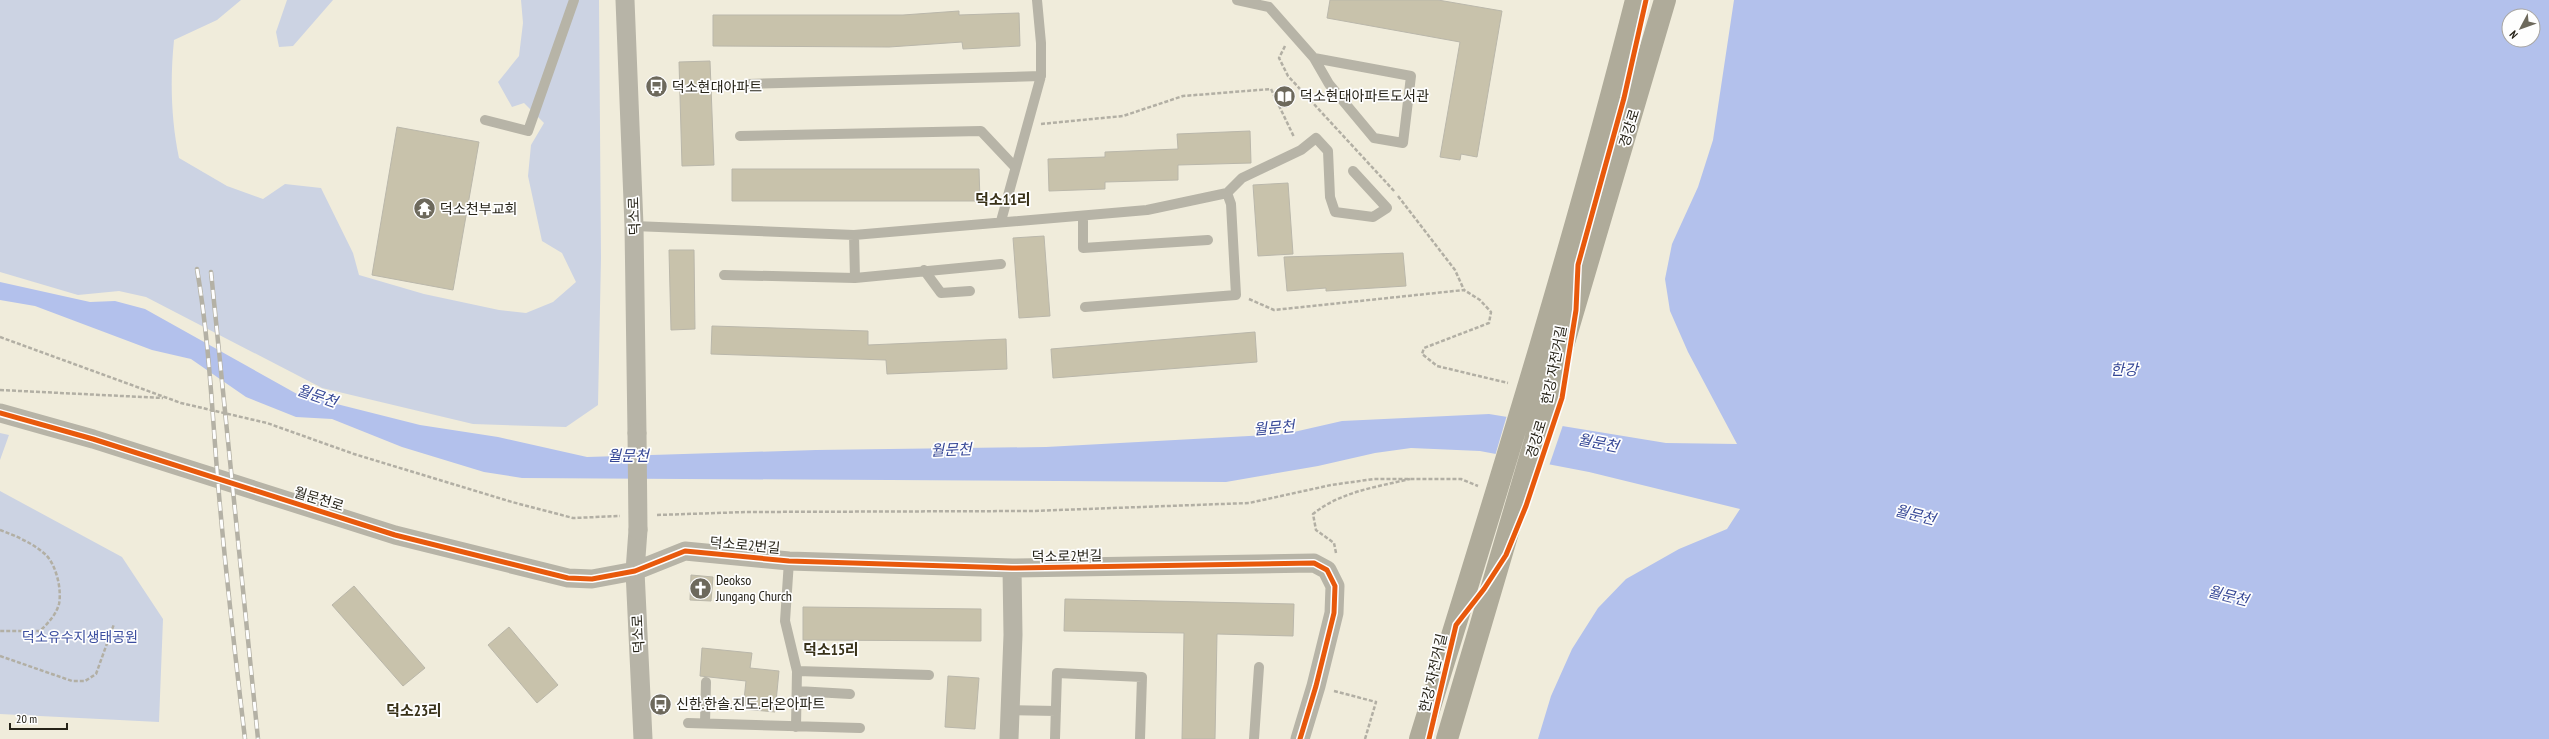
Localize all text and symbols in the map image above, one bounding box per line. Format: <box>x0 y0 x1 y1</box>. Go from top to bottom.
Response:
north arrow <box>2501 8 2541 48</box>
text: N <box>2506 28 2521 41</box>
bus stop icon: 덕소현대아파트 <box>643 74 669 100</box>
place label: 덕소현대아파트 <box>672 78 762 96</box>
library icon: 덕소현대아파트도서관 <box>1272 83 1298 109</box>
place label: 덕소현대아파트도서관 <box>1300 87 1429 105</box>
street label: 경강로 <box>1615 107 1643 149</box>
district label: 덕소11리 <box>975 190 1031 209</box>
temple icon: 덕소천부교회 <box>412 196 438 222</box>
street label: 덕소로 <box>624 196 644 236</box>
place label: 덕소천부교회 <box>440 200 517 218</box>
street label: 한강 자전거길 <box>1538 324 1570 406</box>
water label: 한강 <box>2110 360 2140 379</box>
water label: 월문천 <box>294 380 342 412</box>
water label: 월문천 <box>1253 416 1298 439</box>
street label: 경강로 <box>1522 418 1550 460</box>
water label: 월문천 <box>1576 429 1622 456</box>
water label: 월문천 <box>930 439 974 460</box>
water label: 월문천 <box>607 446 651 465</box>
street label: 월문천로 <box>292 483 346 515</box>
water label: 월문천 <box>1893 500 1940 529</box>
street label: 덕소로2번길 <box>709 533 781 557</box>
street label: 덕소로2번길 <box>1031 546 1103 566</box>
place label: Deokso Jungang Church <box>715 571 792 605</box>
church icon: Deokso Jungang Church <box>688 575 714 601</box>
water label: 월문천 <box>2206 581 2253 610</box>
street label: 덕소로 <box>628 614 648 654</box>
park label: 덕소유수지생태공원 <box>22 628 138 646</box>
street label: 한강 자전거길 <box>1415 632 1451 714</box>
district label: 덕소15리 <box>803 640 859 659</box>
bus stop icon: 신한.한솔.진도.라온아파트 <box>648 691 674 717</box>
place label: 신한.한솔.진도.라온아파트 <box>676 695 825 713</box>
district label: 덕소23리 <box>386 701 442 720</box>
scale bar <box>10 705 67 731</box>
text: 20 m <box>16 711 37 726</box>

